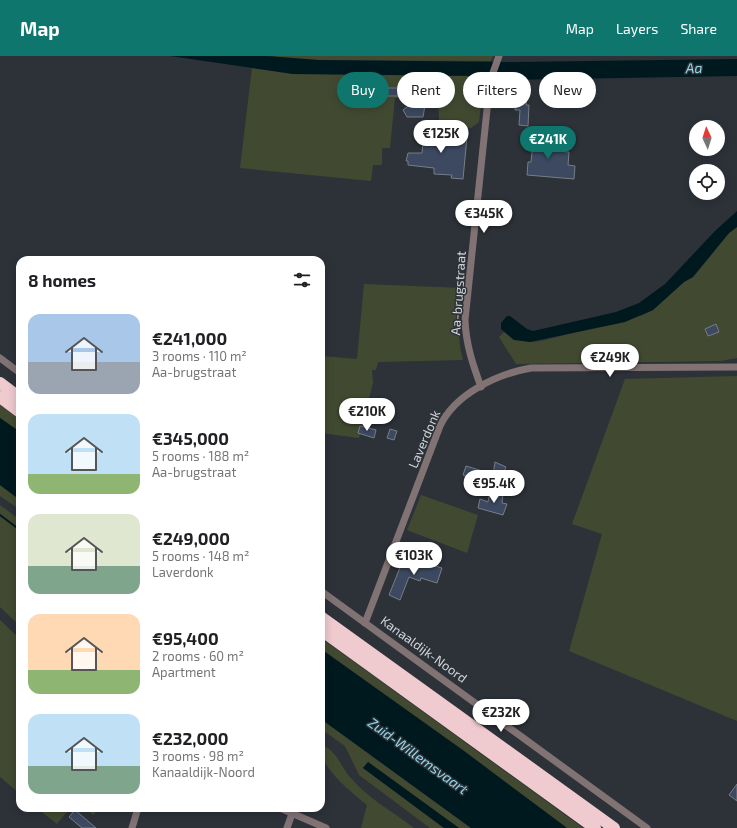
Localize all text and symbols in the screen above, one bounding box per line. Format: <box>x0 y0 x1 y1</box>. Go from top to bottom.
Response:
text: Map <box>20 17 60 40</box>
text: Map <box>566 20 594 37</box>
text: Layers <box>616 20 658 37</box>
text: Share <box>680 20 717 37</box>
water label: Aa <box>684 59 702 76</box>
chip: Buy <box>337 72 389 108</box>
chip: Rent <box>397 72 455 108</box>
chip: Filters <box>463 72 531 108</box>
chip: New <box>539 72 596 108</box>
pin: €125K <box>413 120 469 154</box>
north arrow <box>689 120 725 156</box>
map controls <box>689 120 725 200</box>
text: €125K <box>423 125 459 141</box>
pin: €241K <box>520 126 576 160</box>
text: €241K <box>529 131 567 147</box>
button: locate <box>689 164 725 200</box>
pin: €345K <box>456 200 512 234</box>
text: €345K <box>464 205 504 221</box>
street label: Aa-brugstraat <box>447 250 469 336</box>
icon: filters <box>291 269 313 291</box>
text: 8 homes <box>28 270 96 290</box>
text: €241,000 <box>152 328 227 348</box>
icon: home <box>60 330 108 378</box>
pin: €249K <box>582 344 638 378</box>
text: 3 rooms · 110 m² <box>152 348 247 364</box>
text: €249K <box>590 349 630 365</box>
text: Aa-brugstraat <box>152 364 236 380</box>
pin: €210K <box>339 398 395 432</box>
text: €210K <box>348 403 386 419</box>
street label: Laverdonk <box>405 407 444 471</box>
text: €345,000 <box>152 428 229 448</box>
icon: home <box>60 430 108 478</box>
text: 5 rooms · 188 m² <box>152 448 249 464</box>
text: Aa-brugstraat <box>152 464 236 480</box>
pin: €95.4K <box>461 470 527 504</box>
text: €95.4K <box>473 475 515 491</box>
text: €249,000 <box>152 528 230 548</box>
icon: home <box>60 530 108 578</box>
pin: €103K <box>386 542 442 576</box>
text: €103K <box>395 547 433 563</box>
text: 5 rooms · 148 m² <box>152 548 249 564</box>
text: Laverdonk <box>152 564 214 580</box>
street label: Kanaaldijk-Noord <box>378 612 470 686</box>
text: €95,400 <box>152 628 219 648</box>
icon: home <box>60 630 108 678</box>
text: 2 rooms · 60 m² <box>152 648 244 664</box>
text: Apartment <box>152 664 216 680</box>
pin: €232K <box>473 699 529 733</box>
text: €232K <box>481 704 521 720</box>
water label: Zuid-Willemsvaart <box>365 714 472 798</box>
text: €232,000 <box>152 728 229 748</box>
icon: home <box>60 730 108 778</box>
text: 3 rooms · 98 m² <box>152 748 244 764</box>
text: Kanaaldijk-Noord <box>152 764 255 780</box>

